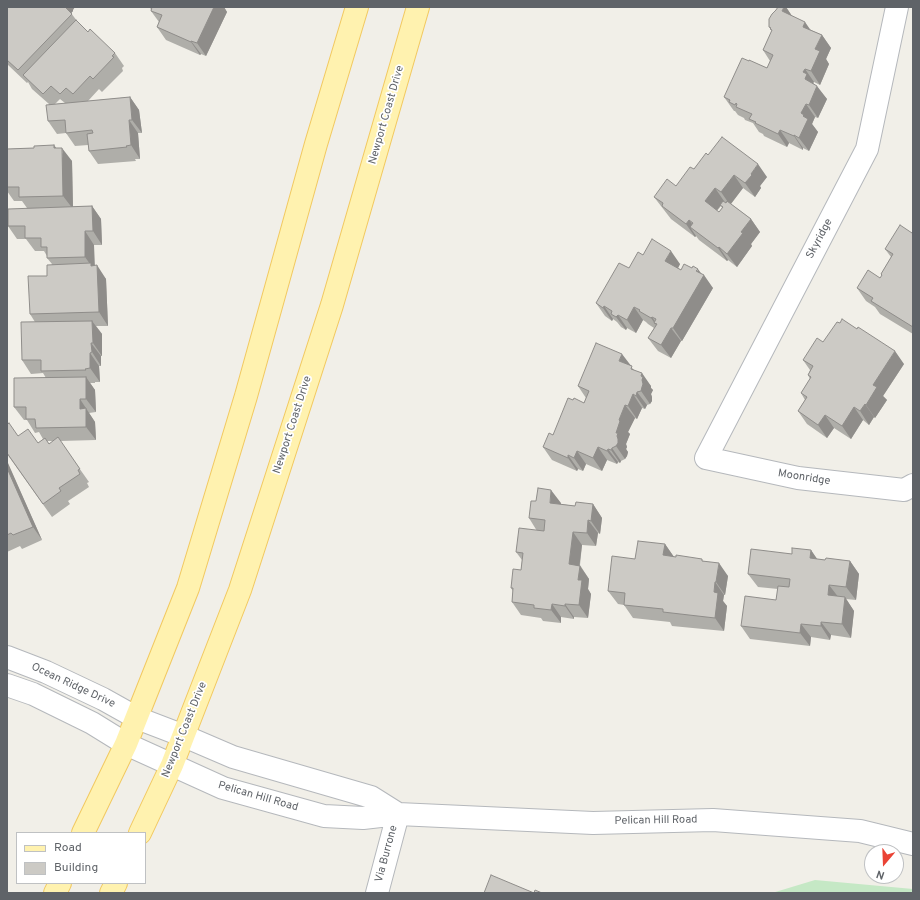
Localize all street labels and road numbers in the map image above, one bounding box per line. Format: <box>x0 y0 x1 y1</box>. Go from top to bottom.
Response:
street label: Newport Coast Drive <box>367 64 407 166</box>
street label: Skyridge <box>804 217 836 261</box>
street label: Newport Coast Drive <box>271 374 315 476</box>
street label: Moonridge <box>777 467 831 489</box>
street label: Ocean Ridge Drive <box>29 661 117 711</box>
street label: Newport Coast Drive <box>160 680 210 780</box>
street label: Pelican Hill Road <box>216 779 300 815</box>
street label: Pelican Hill Road <box>614 814 698 828</box>
street label: Via Burrone <box>373 824 401 884</box>

